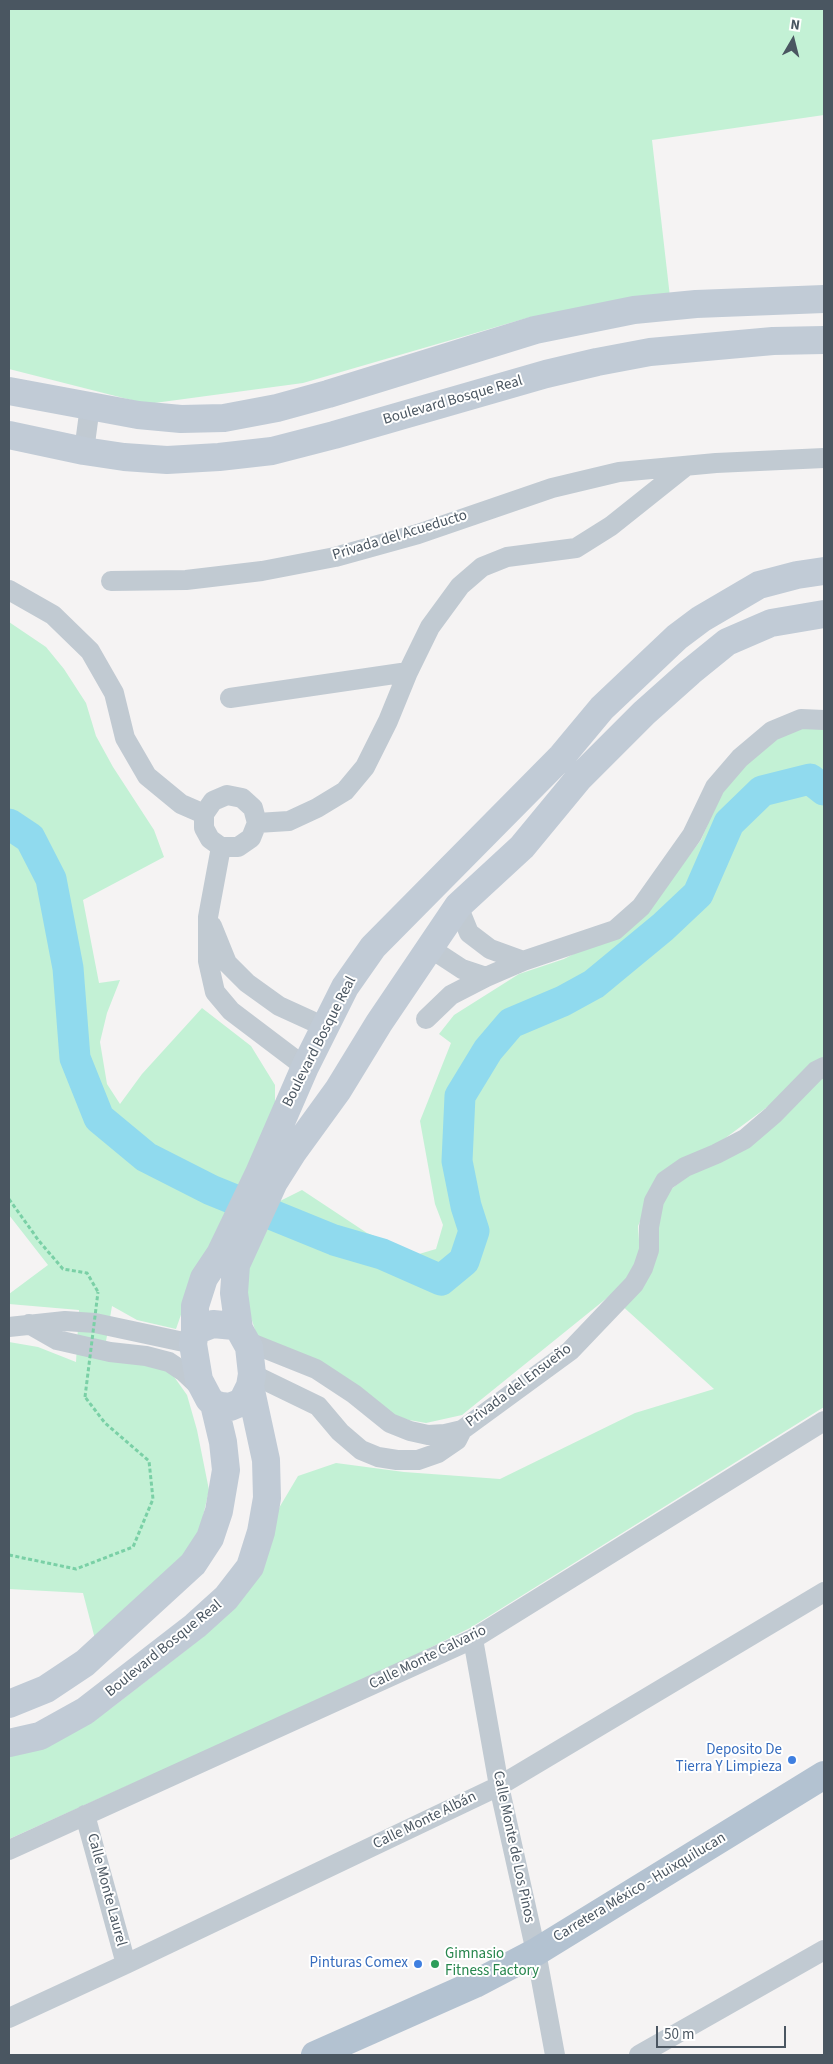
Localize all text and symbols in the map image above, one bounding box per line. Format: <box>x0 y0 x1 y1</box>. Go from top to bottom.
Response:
north arrow <box>768 15 818 65</box>
text: N <box>789 15 801 36</box>
street label: Boulevard Bosque Real <box>381 372 525 430</box>
street label: Privada del Acueducto <box>330 507 470 565</box>
street label: Boulevard Bosque Real <box>279 974 361 1110</box>
street label: Privada del Ensueño <box>463 1340 575 1432</box>
street label: Boulevard Bosque Real <box>102 1597 226 1701</box>
street label: Calle Monte Calvario <box>367 1622 489 1694</box>
place label: Deposito De Tierra Y Limpieza <box>676 1742 782 1777</box>
marker: Deposito De Tierra Y Limpieza <box>786 1754 798 1766</box>
street label: Calle Monte de Los Pinos <box>488 1769 538 1925</box>
street label: Calle Monte Albán <box>370 1788 480 1854</box>
street label: Carretera México - Huixquilucan <box>551 1829 729 1947</box>
street label: Calle Monte Laurel <box>82 1832 130 1948</box>
place label: Gimnasio Fitness Factory <box>445 1946 539 1981</box>
place label: Pinturas Comex <box>310 1955 408 1973</box>
marker: Pinturas Comex <box>412 1958 424 1970</box>
marker: Gimnasio Fitness Factory <box>429 1958 441 1970</box>
scale bar <box>658 2016 788 2048</box>
text: 50 m <box>664 2024 694 2045</box>

